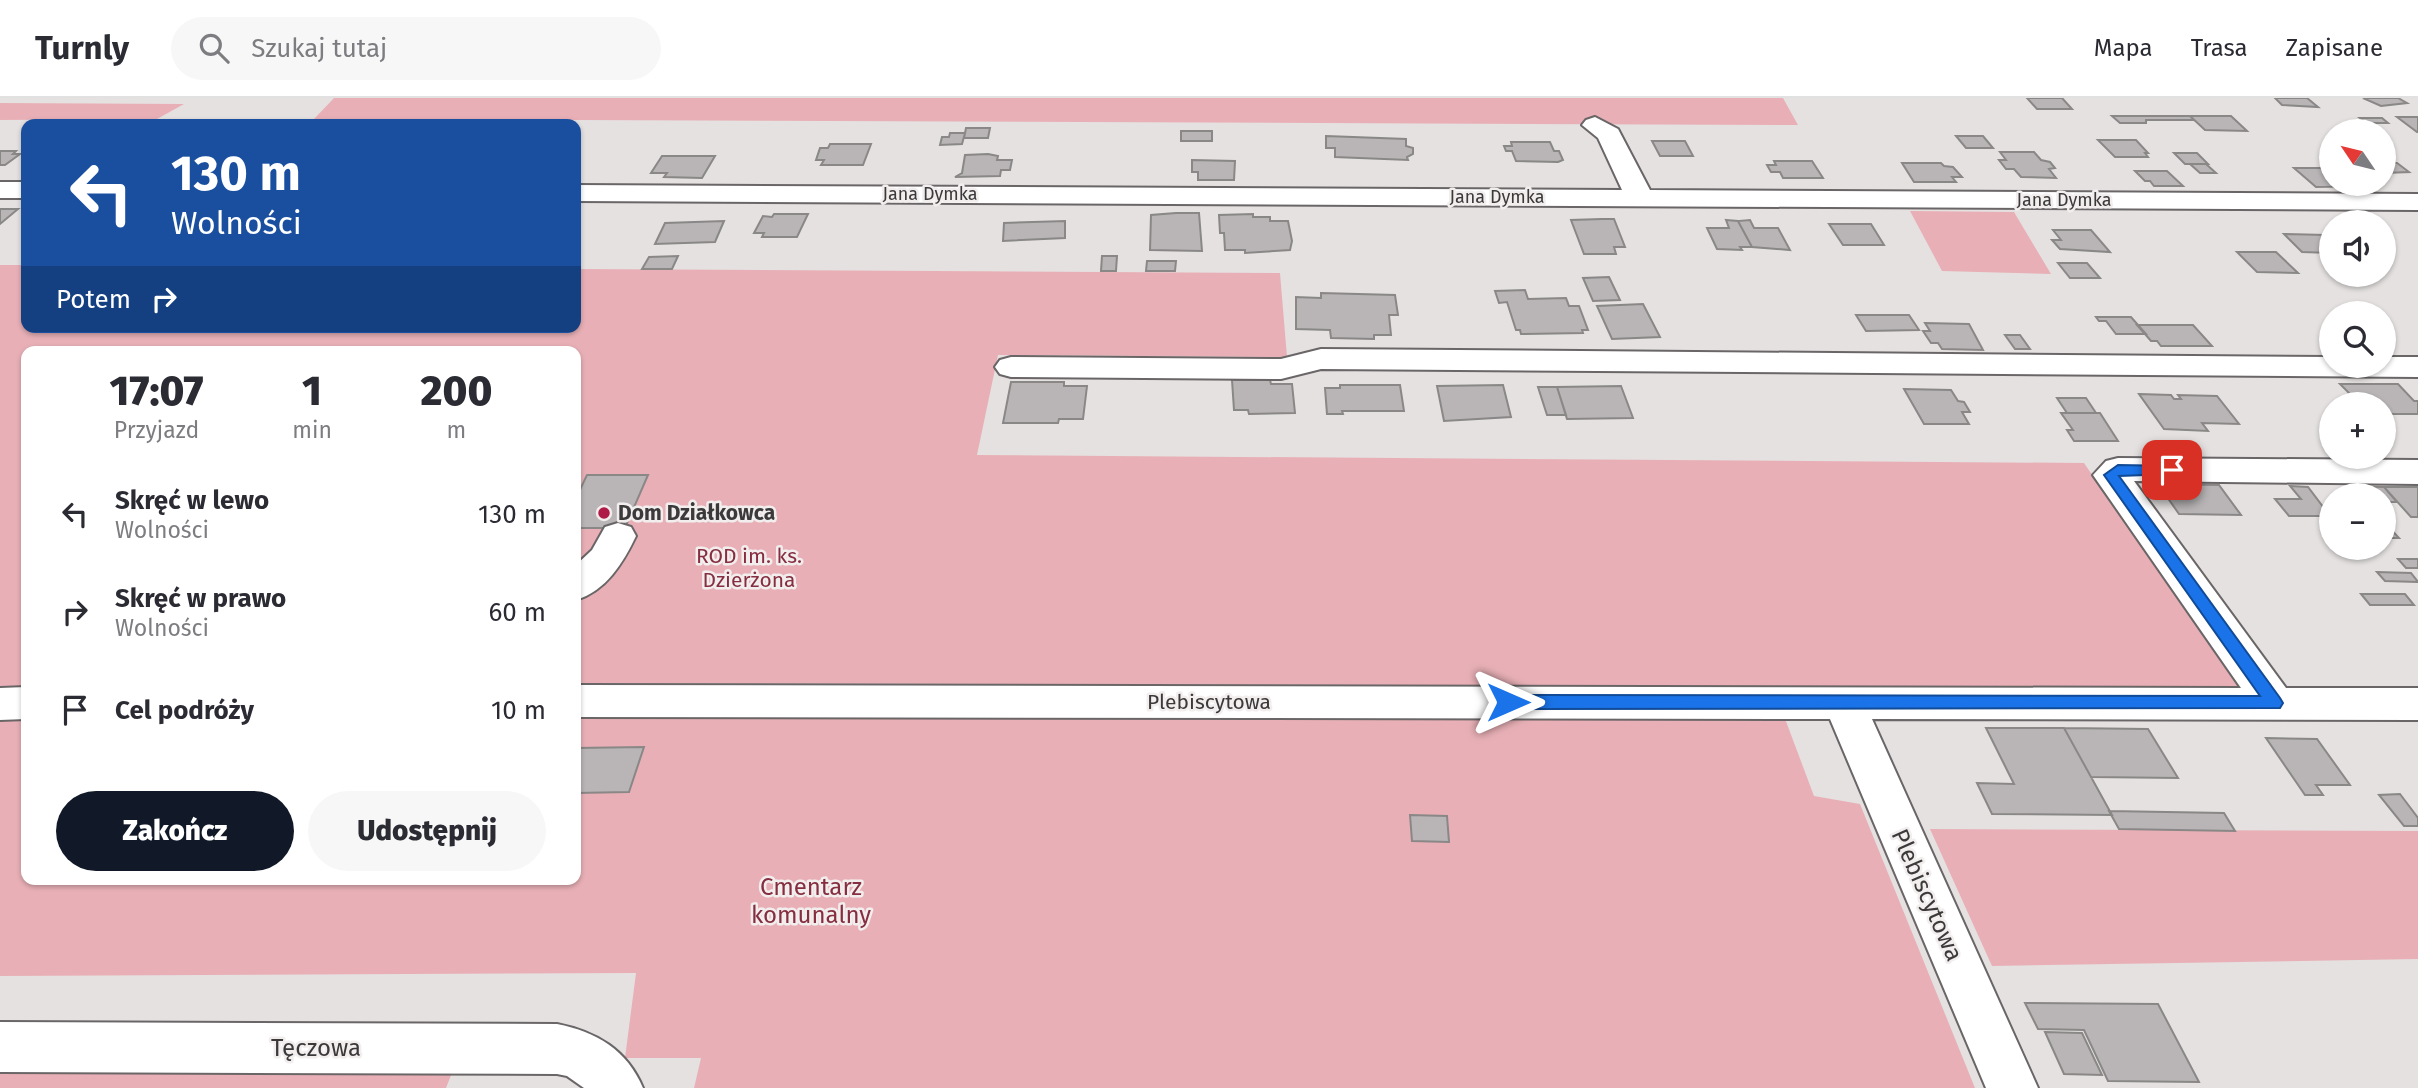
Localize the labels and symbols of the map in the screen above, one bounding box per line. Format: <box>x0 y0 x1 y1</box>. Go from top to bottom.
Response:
north arrow <box>2319 119 2396 196</box>
street label: Jana Dymka <box>882 183 978 205</box>
street label: Jana Dymka <box>1449 186 1545 208</box>
street label: Jana Dymka <box>2016 189 2112 211</box>
pin <box>2142 440 2202 500</box>
place label: Dom Działkowca <box>618 500 775 526</box>
marker: Dom Działkowca <box>596 505 612 521</box>
park label: ROD im. ks. Dzierżona <box>696 543 802 593</box>
position arrow <box>1471 665 1545 739</box>
street label: Plebiscytowa <box>1147 689 1271 715</box>
street label: Plebiscytowa <box>1885 825 1969 965</box>
park label: Cmentarz komunalny <box>751 873 871 929</box>
street label: Tęczowa <box>271 1034 361 1062</box>

